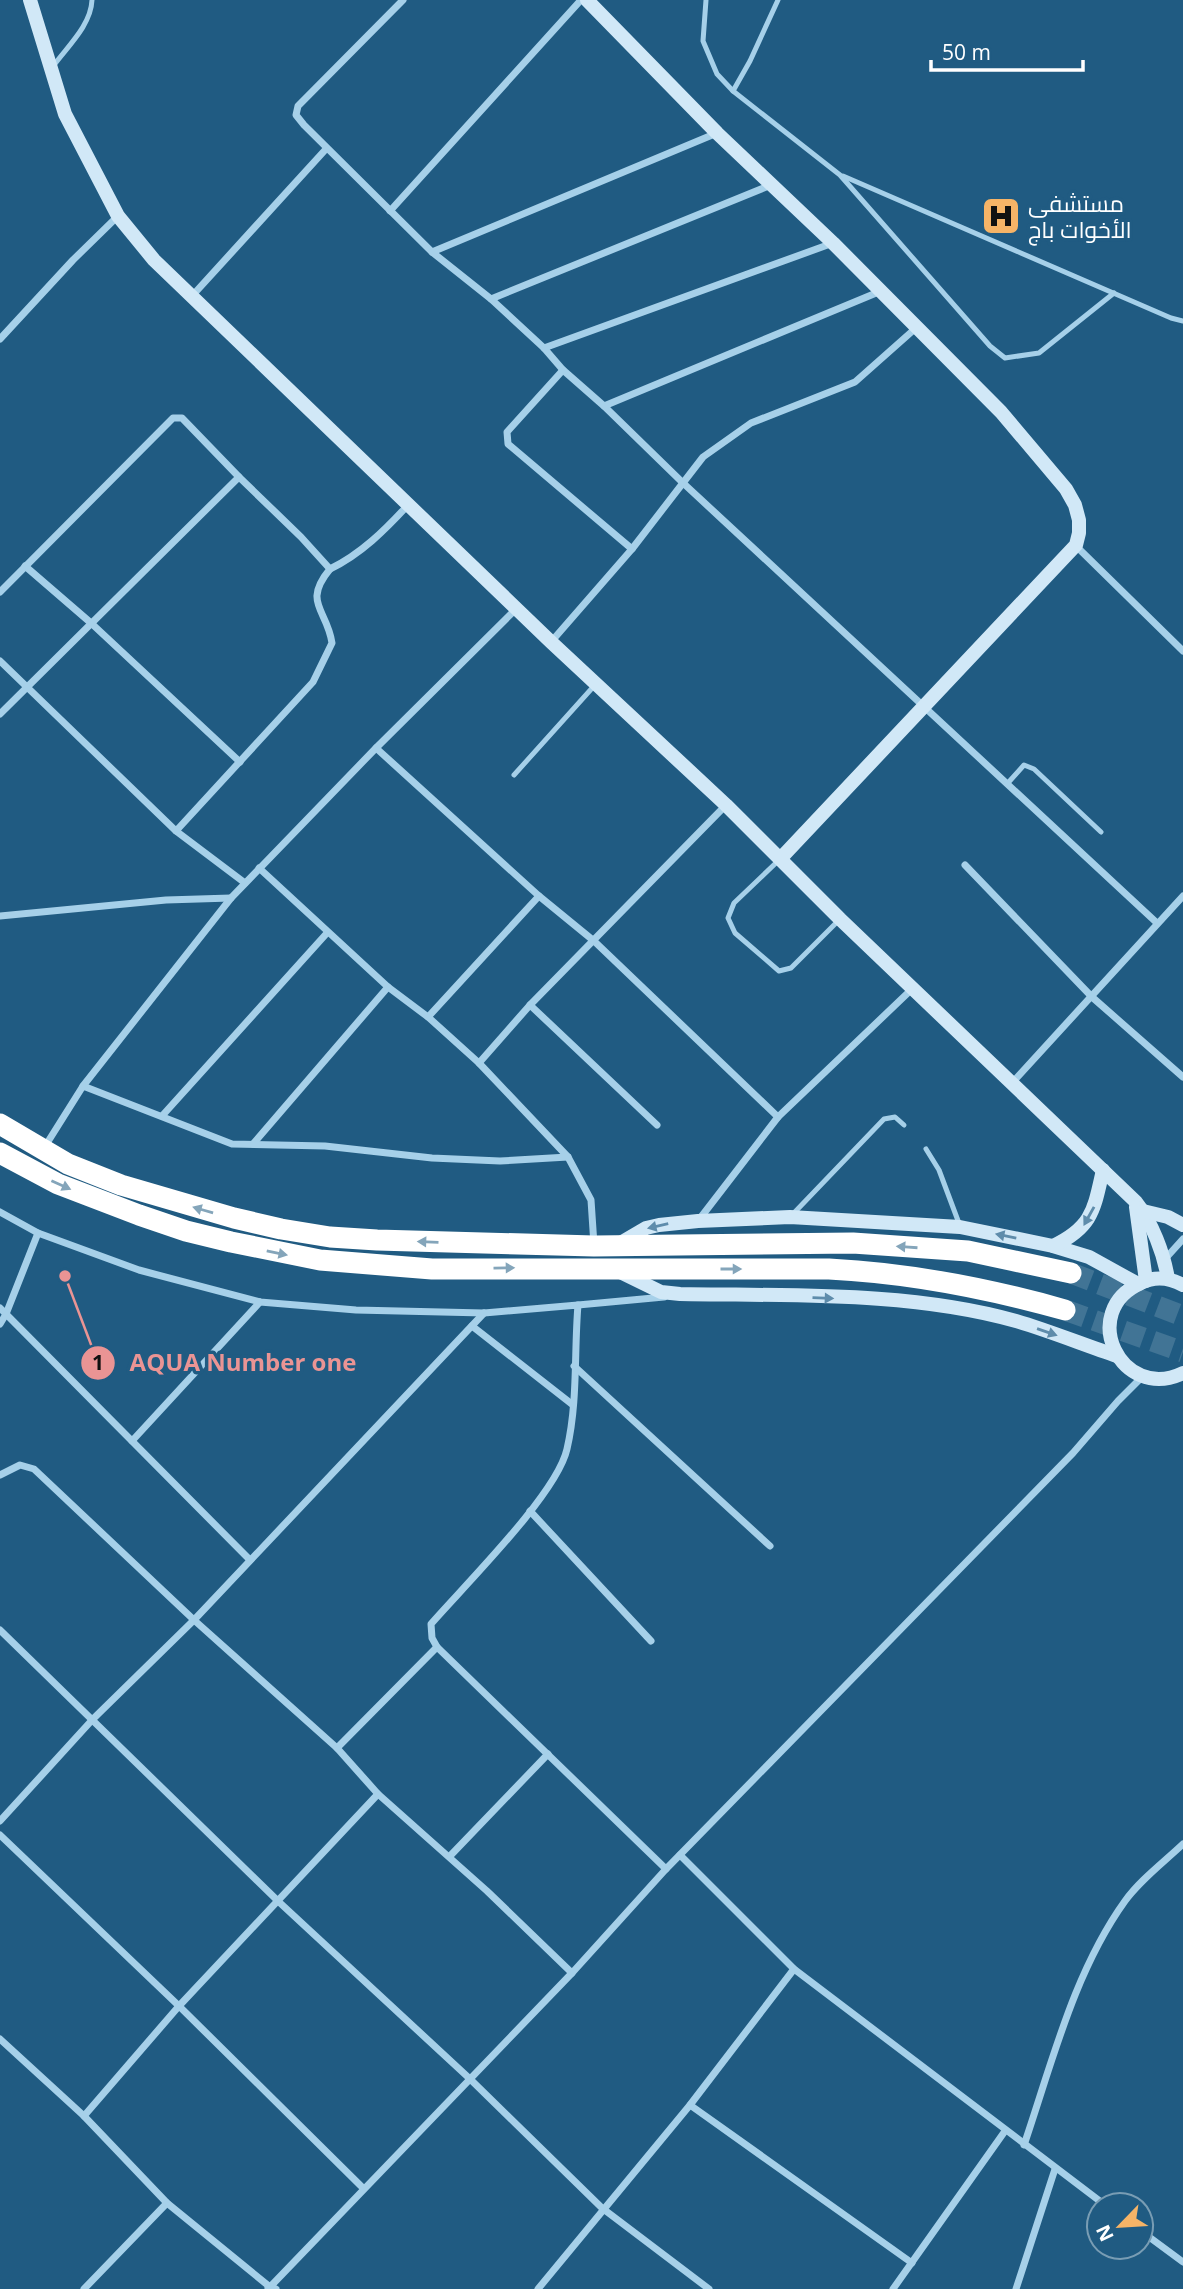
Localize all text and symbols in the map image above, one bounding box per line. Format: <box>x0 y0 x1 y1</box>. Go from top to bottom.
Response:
scale bar <box>931 28 1083 72</box>
text: 50 m <box>942 38 991 66</box>
place label: مستشفى الأخوات باج <box>1028 187 1132 246</box>
hospital icon: مستشفى الأخوات باج <box>980 195 1022 237</box>
one-way arrow <box>50 1180 71 1191</box>
one-way arrow <box>193 1204 214 1214</box>
one-way arrow <box>1084 1206 1096 1226</box>
one-way arrow <box>647 1221 669 1232</box>
one-way arrow <box>995 1231 1017 1242</box>
one-way arrow <box>416 1236 438 1248</box>
one-way arrow <box>896 1242 918 1253</box>
one-way arrow <box>266 1247 288 1258</box>
one-way arrow <box>493 1262 515 1274</box>
one-way arrow <box>720 1263 742 1275</box>
one-way arrow <box>812 1292 834 1303</box>
one-way arrow <box>1037 1327 1058 1338</box>
callout: AQUA Number one <box>80 1340 370 1385</box>
text: AQUA Number one <box>130 1345 356 1378</box>
text: 1 <box>92 1348 104 1376</box>
north arrow <box>1085 2191 1155 2261</box>
text: N <box>1090 2221 1120 2246</box>

